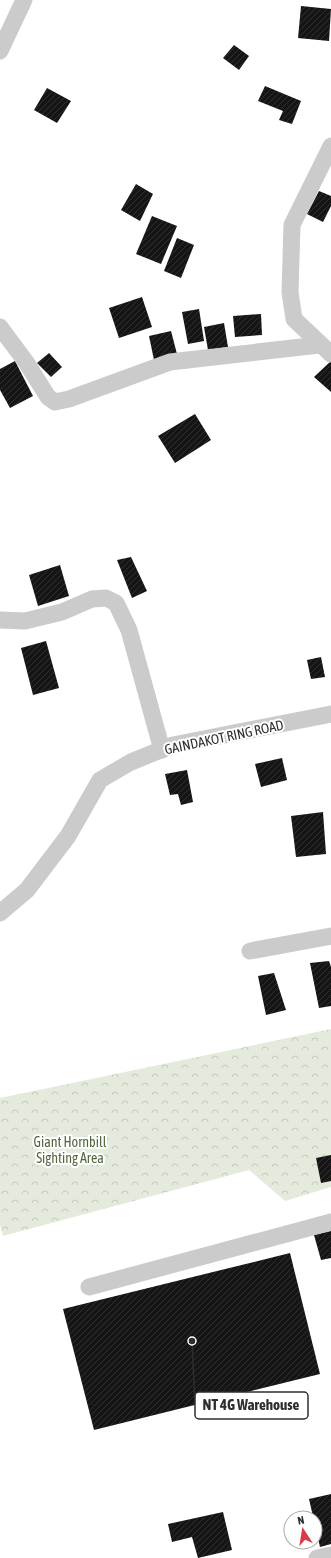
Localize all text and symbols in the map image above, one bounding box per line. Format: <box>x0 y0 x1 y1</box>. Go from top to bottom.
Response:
street label: GAINDAKOT RING ROAD <box>163 717 285 757</box>
park label: Giant Hornbill Sighting Area <box>34 1134 107 1166</box>
callout: NT 4G Warehouse <box>195 1392 308 1419</box>
text: NT 4G Warehouse <box>203 1396 300 1413</box>
north arrow <box>283 1510 323 1550</box>
text: N <box>296 1514 305 1527</box>

